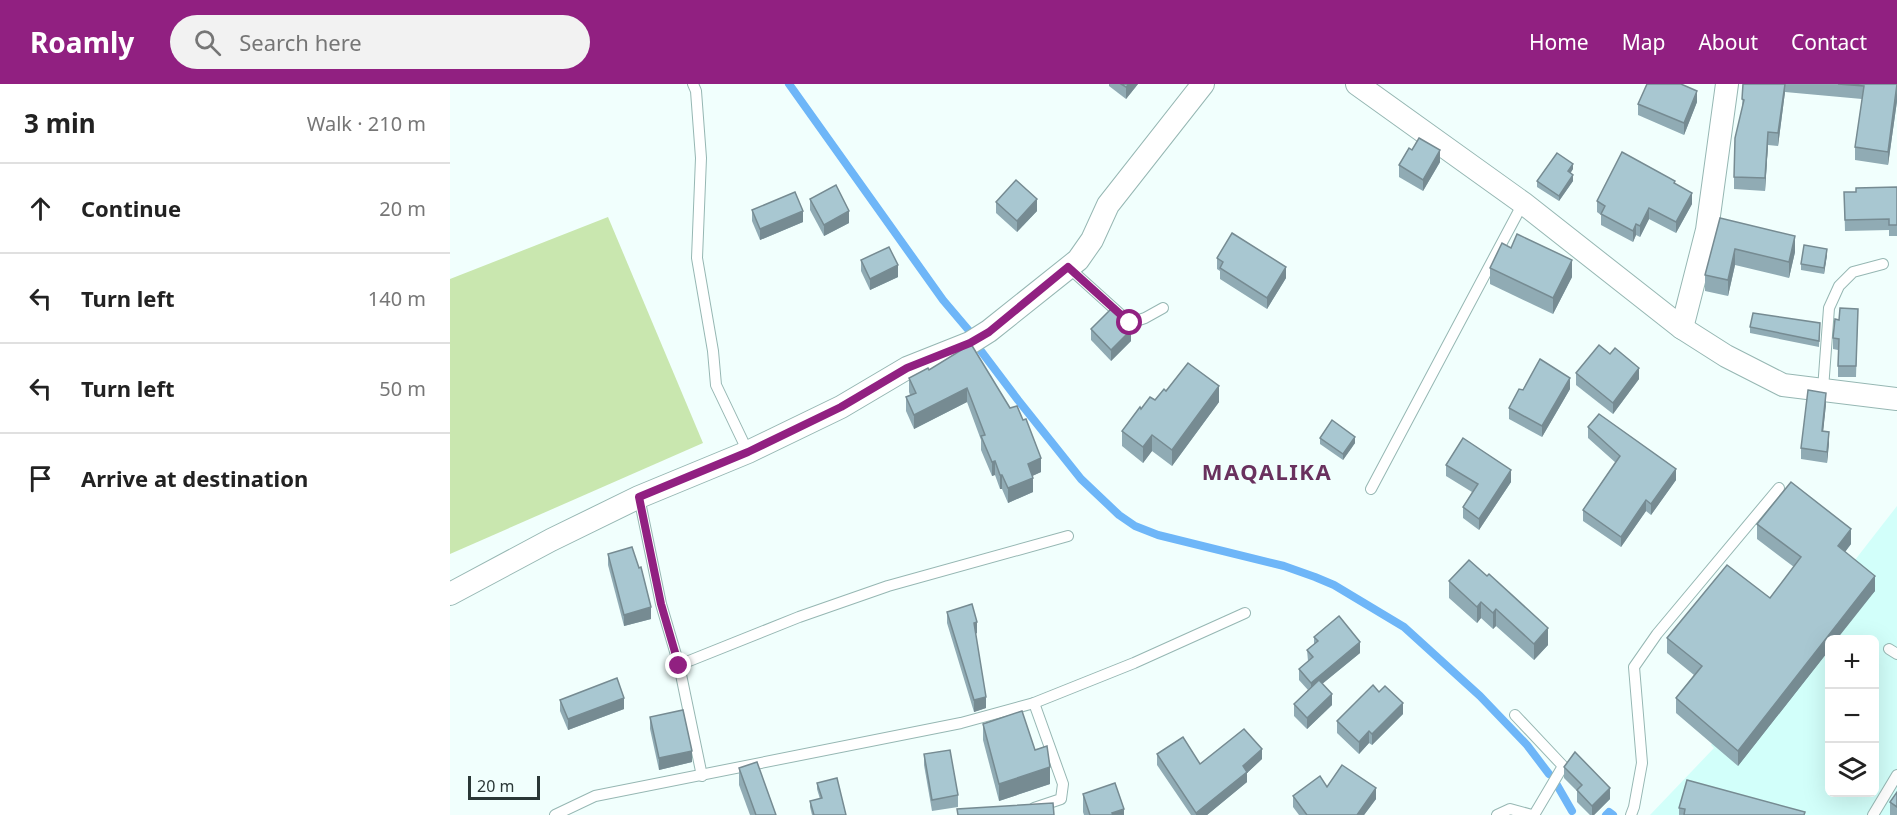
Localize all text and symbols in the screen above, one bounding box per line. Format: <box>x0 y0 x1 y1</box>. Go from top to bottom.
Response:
search box <box>170 15 590 69</box>
text: Roamly <box>30 23 134 61</box>
icon: search <box>191 26 224 59</box>
text: Search here <box>239 27 362 57</box>
text: Home <box>1529 28 1589 56</box>
text: Map <box>1622 28 1665 56</box>
text: About <box>1698 28 1758 56</box>
text: Contact <box>1791 28 1867 56</box>
text: 3 min <box>24 105 96 141</box>
text: Walk · 210 m <box>307 110 426 137</box>
icon: ahead <box>24 192 57 225</box>
text: Continue <box>81 193 181 223</box>
text: 20 m <box>379 195 426 222</box>
icon: left <box>24 282 57 315</box>
text: Turn left <box>81 283 175 313</box>
text: 140 m <box>368 285 426 312</box>
route start <box>1116 309 1142 335</box>
icon: left <box>24 372 57 405</box>
text: Turn left <box>81 373 175 403</box>
text: 50 m <box>379 375 426 402</box>
district label: MAQALIKA <box>1202 456 1332 486</box>
icon: arrive <box>24 462 57 495</box>
text: Arrive at destination <box>81 463 308 493</box>
map controls <box>1825 635 1879 797</box>
button: + <box>1825 635 1879 689</box>
route end <box>665 652 691 678</box>
button: − <box>1825 689 1879 743</box>
button: layers <box>1825 743 1879 797</box>
scale bar <box>468 773 540 800</box>
text: 20 m <box>477 775 514 797</box>

